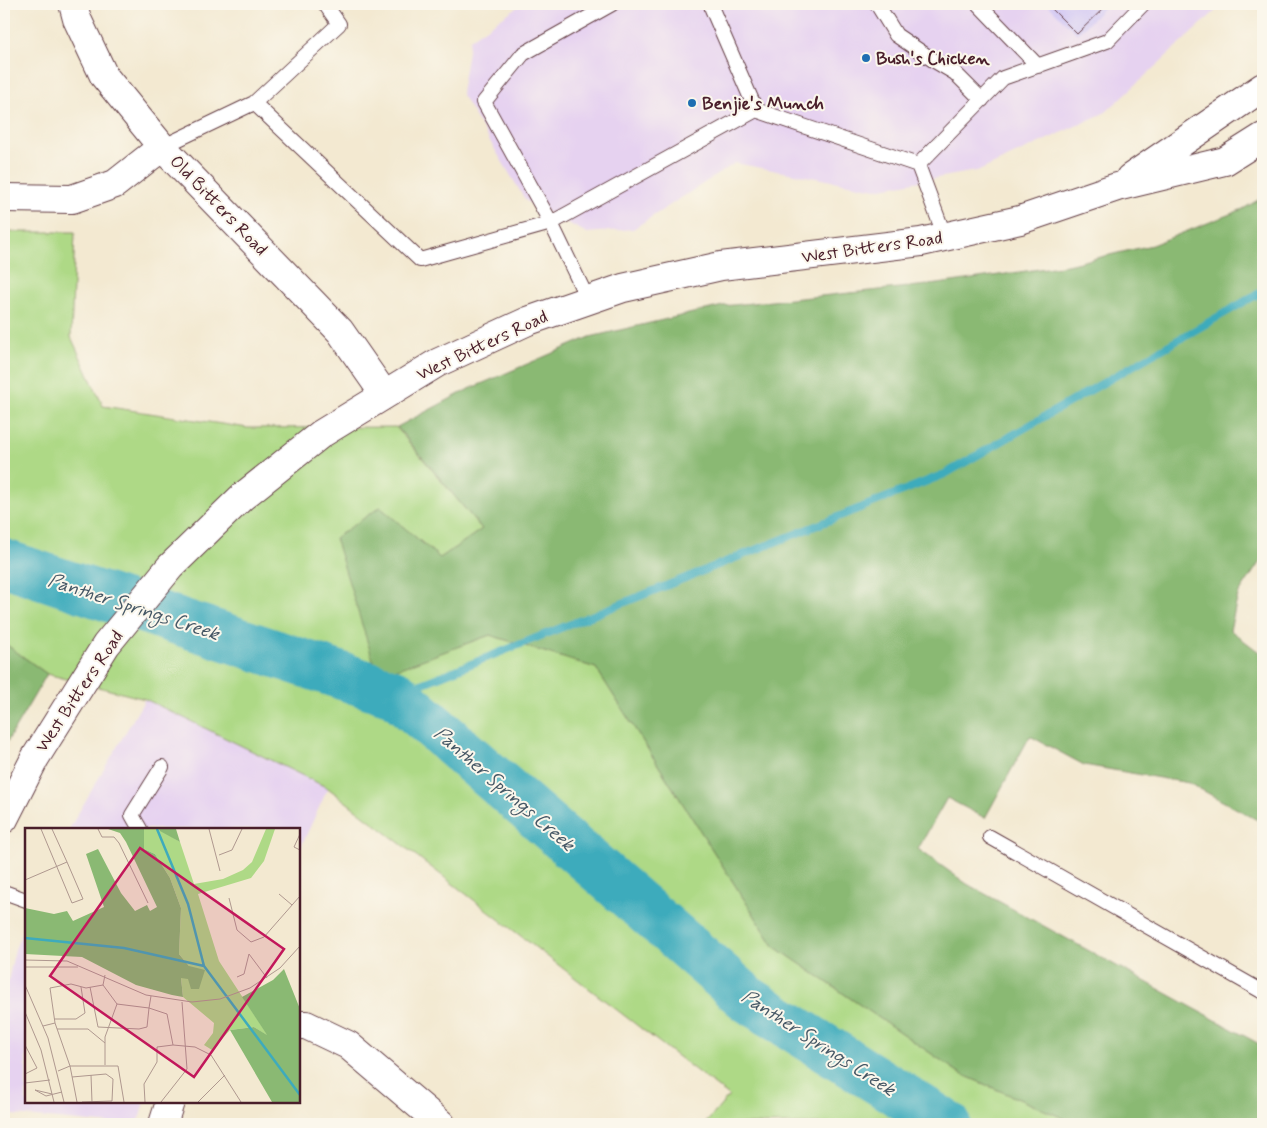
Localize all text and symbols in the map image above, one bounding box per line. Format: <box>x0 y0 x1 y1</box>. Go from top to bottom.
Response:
place label: Bush's Chicken <box>876 47 991 71</box>
marker: Bush's Chicken <box>860 52 872 64</box>
place label: Benjie's Munch <box>702 92 824 116</box>
marker: Benjie's Munch <box>686 97 698 109</box>
street label: Old Bitters Road <box>164 150 273 261</box>
street label: West Bitters Road <box>800 226 944 270</box>
street label: West Bitters Road <box>413 305 552 387</box>
water label: Panther Springs Creek <box>44 568 224 649</box>
street label: West Bitters Road <box>30 626 130 757</box>
water label: Panther Springs Creek <box>427 721 581 859</box>
inset map <box>25 828 300 1103</box>
water label: Panther Springs Creek <box>736 984 901 1105</box>

